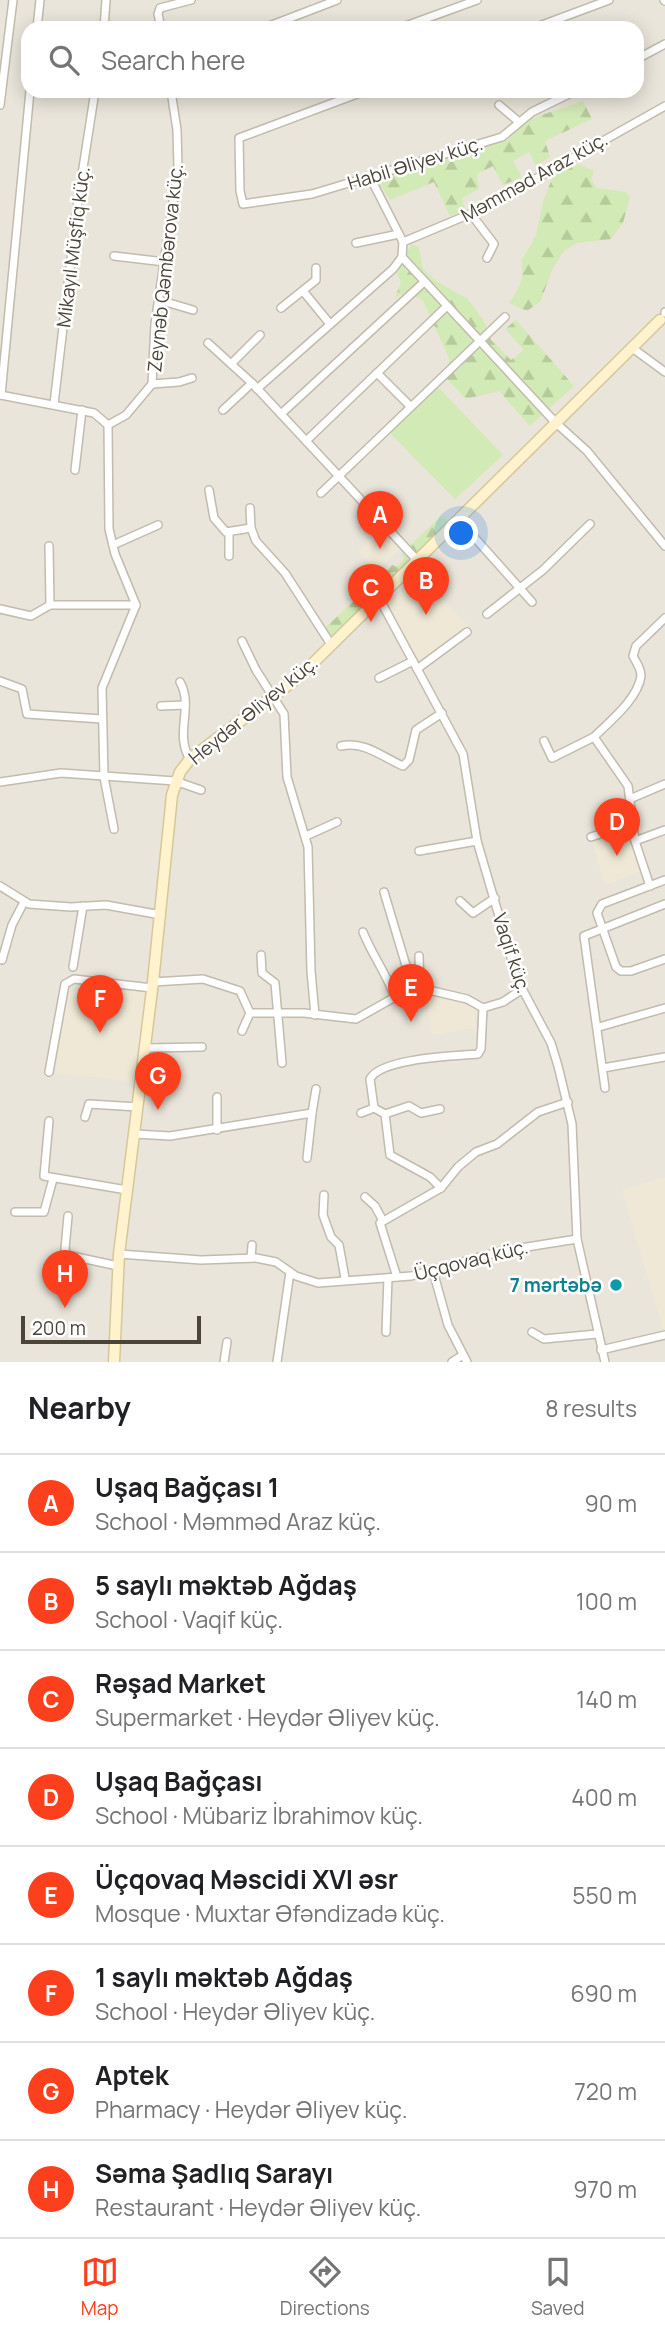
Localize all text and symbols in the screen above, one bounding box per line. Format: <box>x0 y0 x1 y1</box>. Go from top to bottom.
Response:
search box <box>21 21 644 98</box>
icon: search <box>45 41 83 79</box>
text: Search here <box>101 42 246 78</box>
street label: Məmməd Araz küç. <box>456 126 612 228</box>
street label: Habil Əliyev küç. <box>344 130 486 196</box>
street label: Zeynəb Qəmbərova küç. <box>141 162 189 374</box>
street label: Mikayıl Müşfiq küç. <box>50 165 96 329</box>
pin: A <box>357 491 403 549</box>
your location <box>444 516 478 550</box>
pin: B <box>403 557 449 615</box>
pin: C <box>348 564 394 622</box>
street label: Heydər Əliyev küç. <box>183 650 323 770</box>
pin: D <box>594 798 640 856</box>
street label: Vaqif küç. <box>487 909 537 997</box>
pin: E <box>388 964 434 1022</box>
pin: F <box>77 975 123 1033</box>
pin: G <box>135 1052 181 1110</box>
street label: Üçqovaq küç. <box>411 1233 531 1287</box>
pin: H <box>42 1250 88 1308</box>
place label: 7 mərtəbə <box>510 1272 602 1298</box>
marker: 7 mərtəbə <box>608 1277 624 1293</box>
scale bar <box>21 1313 201 1345</box>
text: 200 m <box>32 1315 86 1341</box>
text: Nearby <box>28 1387 131 1428</box>
text: 8 results <box>545 1392 637 1424</box>
text: Uşaq Bağçası 1 <box>95 1469 279 1505</box>
text: A <box>43 1487 59 1519</box>
text: 90 m <box>585 1487 637 1519</box>
text: School · Məmməd Araz küç. <box>95 1505 381 1537</box>
text: 5 saylı məktəb Ağdaş <box>95 1567 357 1603</box>
text: B <box>44 1585 58 1617</box>
text: 100 m <box>576 1585 637 1617</box>
text: School · Vaqif küç. <box>95 1603 283 1635</box>
text: Rəşad Market <box>95 1665 266 1701</box>
text: C <box>43 1683 60 1715</box>
text: 140 m <box>576 1683 637 1715</box>
text: Supermarket · Heydər Əliyev küç. <box>95 1701 440 1733</box>
text: Uşaq Bağçası <box>95 1763 263 1799</box>
text: D <box>43 1781 59 1813</box>
text: 400 m <box>571 1781 637 1813</box>
text: School · Mübariz İbrahimov küç. <box>95 1799 423 1831</box>
text: Üçqovaq Məscidi XVI əsr <box>95 1861 398 1897</box>
text: E <box>44 1879 58 1911</box>
text: 550 m <box>572 1879 637 1911</box>
text: Mosque · Muxtar Əfəndizadə küç. <box>95 1897 445 1929</box>
text: 1 saylı məktəb Ağdaş <box>95 1959 353 1995</box>
text: F <box>45 1977 57 2009</box>
text: 690 m <box>571 1977 637 2009</box>
text: School · Heydər Əliyev küç. <box>95 1995 375 2027</box>
text: Aptek <box>95 2057 169 2093</box>
text: G <box>43 2075 59 2107</box>
text: 720 m <box>574 2075 637 2107</box>
text: Pharmacy · Heydər Əliyev küç. <box>95 2093 407 2125</box>
text: Səma Şadlıq Sarayı <box>95 2155 333 2191</box>
text: H <box>43 2173 59 2205</box>
text: 970 m <box>573 2173 637 2205</box>
text: Restaurant · Heydər Əliyev küç. <box>95 2191 421 2223</box>
tab: Map <box>81 2253 119 2321</box>
tab: Directions <box>280 2253 370 2321</box>
tab: Saved <box>531 2253 584 2321</box>

